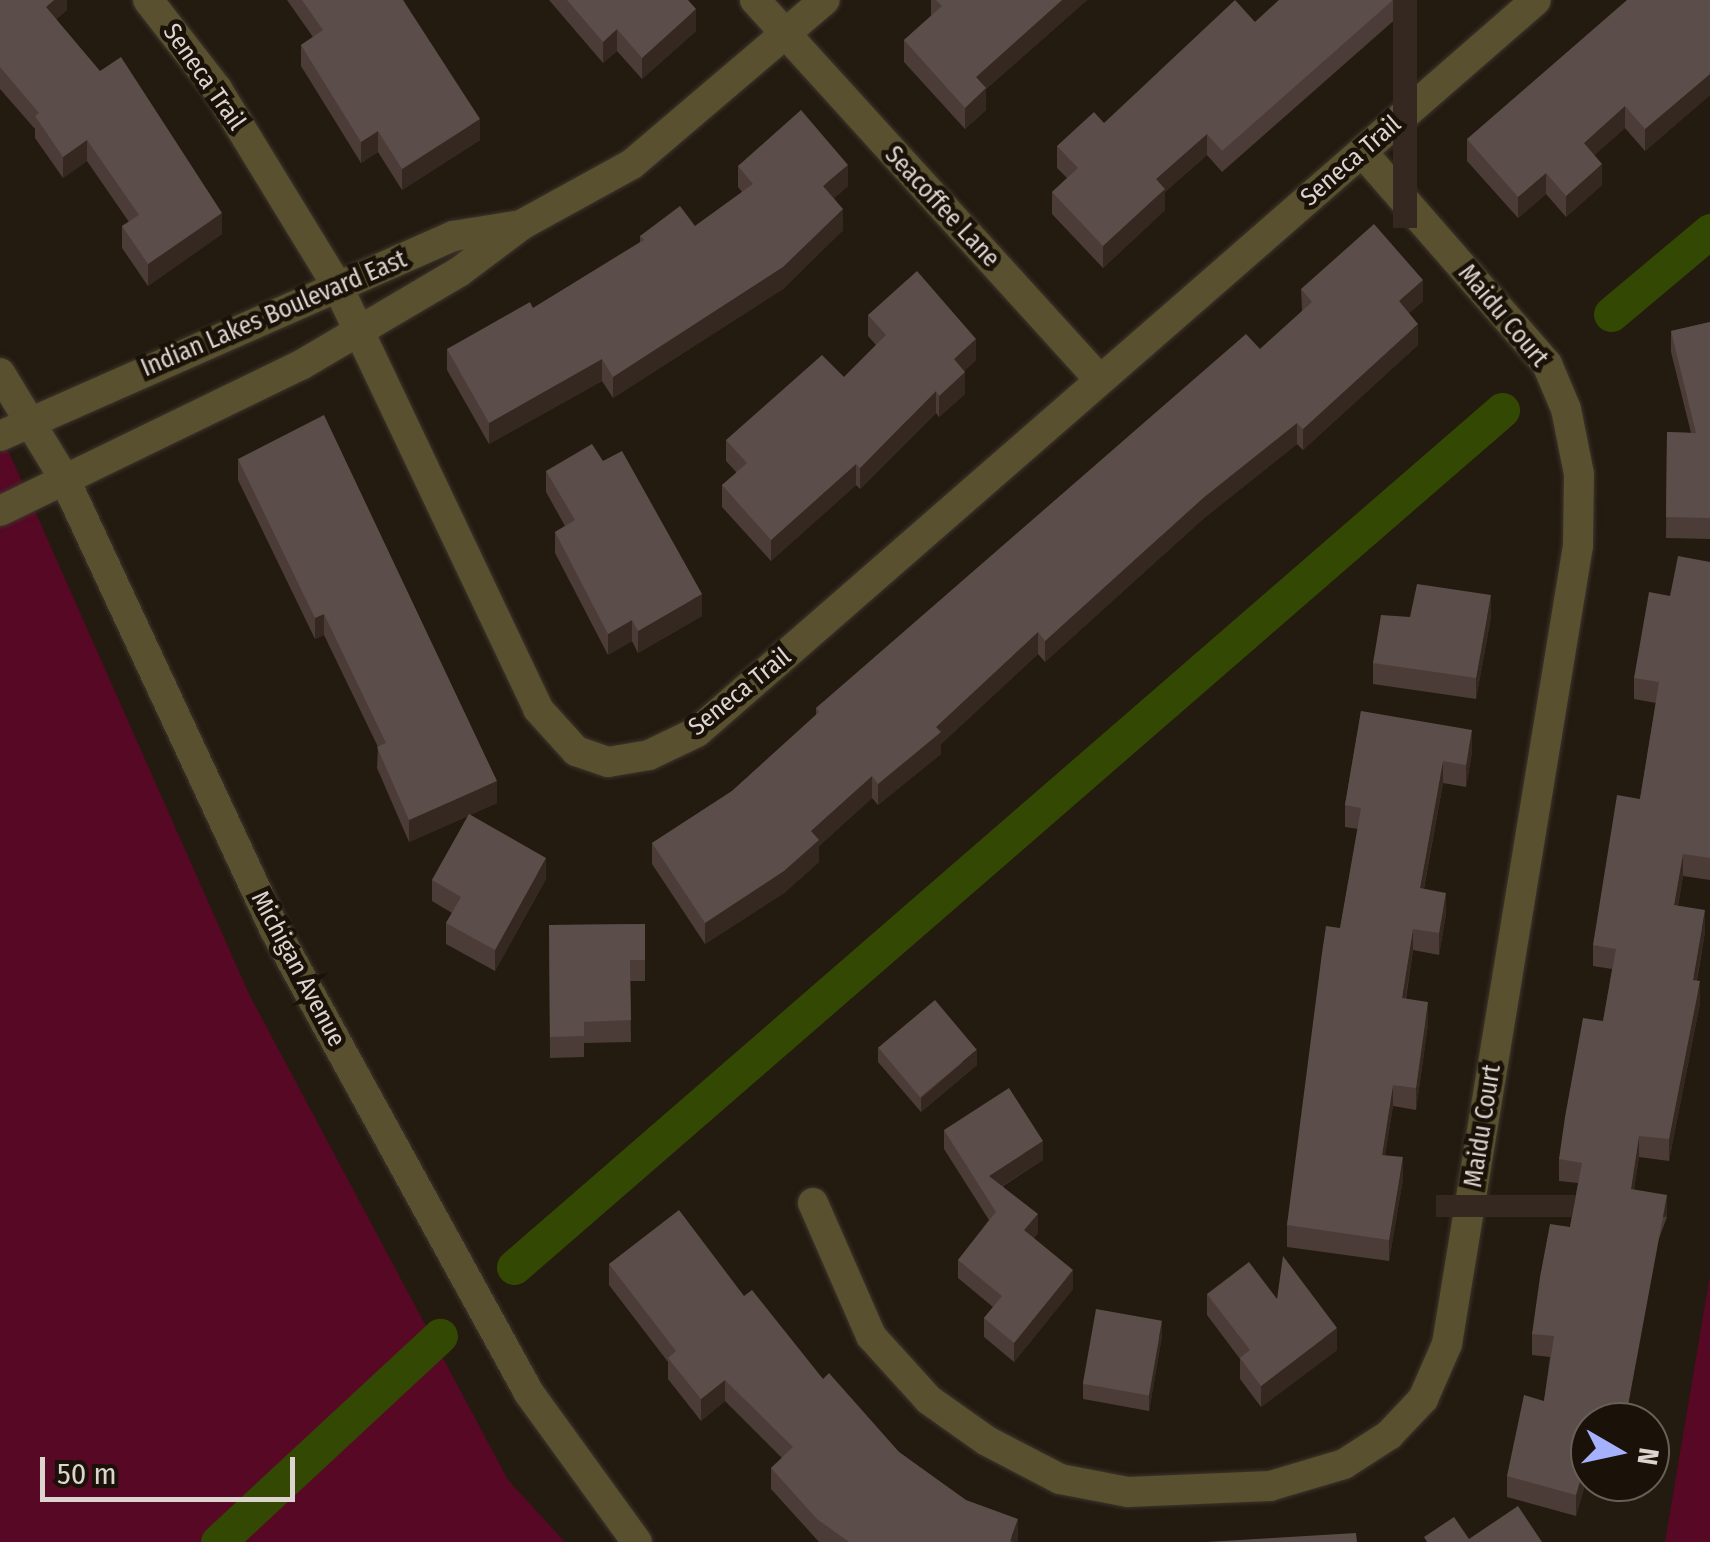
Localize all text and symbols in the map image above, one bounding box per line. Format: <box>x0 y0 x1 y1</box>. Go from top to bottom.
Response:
street label: Seneca Trail <box>157 18 251 136</box>
street label: Seneca Trail <box>1295 109 1407 213</box>
street label: Seacoffee Lane <box>878 140 1006 274</box>
street label: Indian Lakes Boulevard East <box>137 244 411 384</box>
street label: Maidu Court <box>1452 259 1554 373</box>
street label: Seneca Trail <box>683 642 797 742</box>
street label: Michigan Avenue <box>244 886 352 1052</box>
street label: Maidu Court <box>1458 1062 1508 1190</box>
north arrow <box>1570 1402 1670 1502</box>
scale bar <box>45 1437 300 1499</box>
text: N <box>1631 1446 1666 1467</box>
text: 50 m <box>57 1456 117 1492</box>

